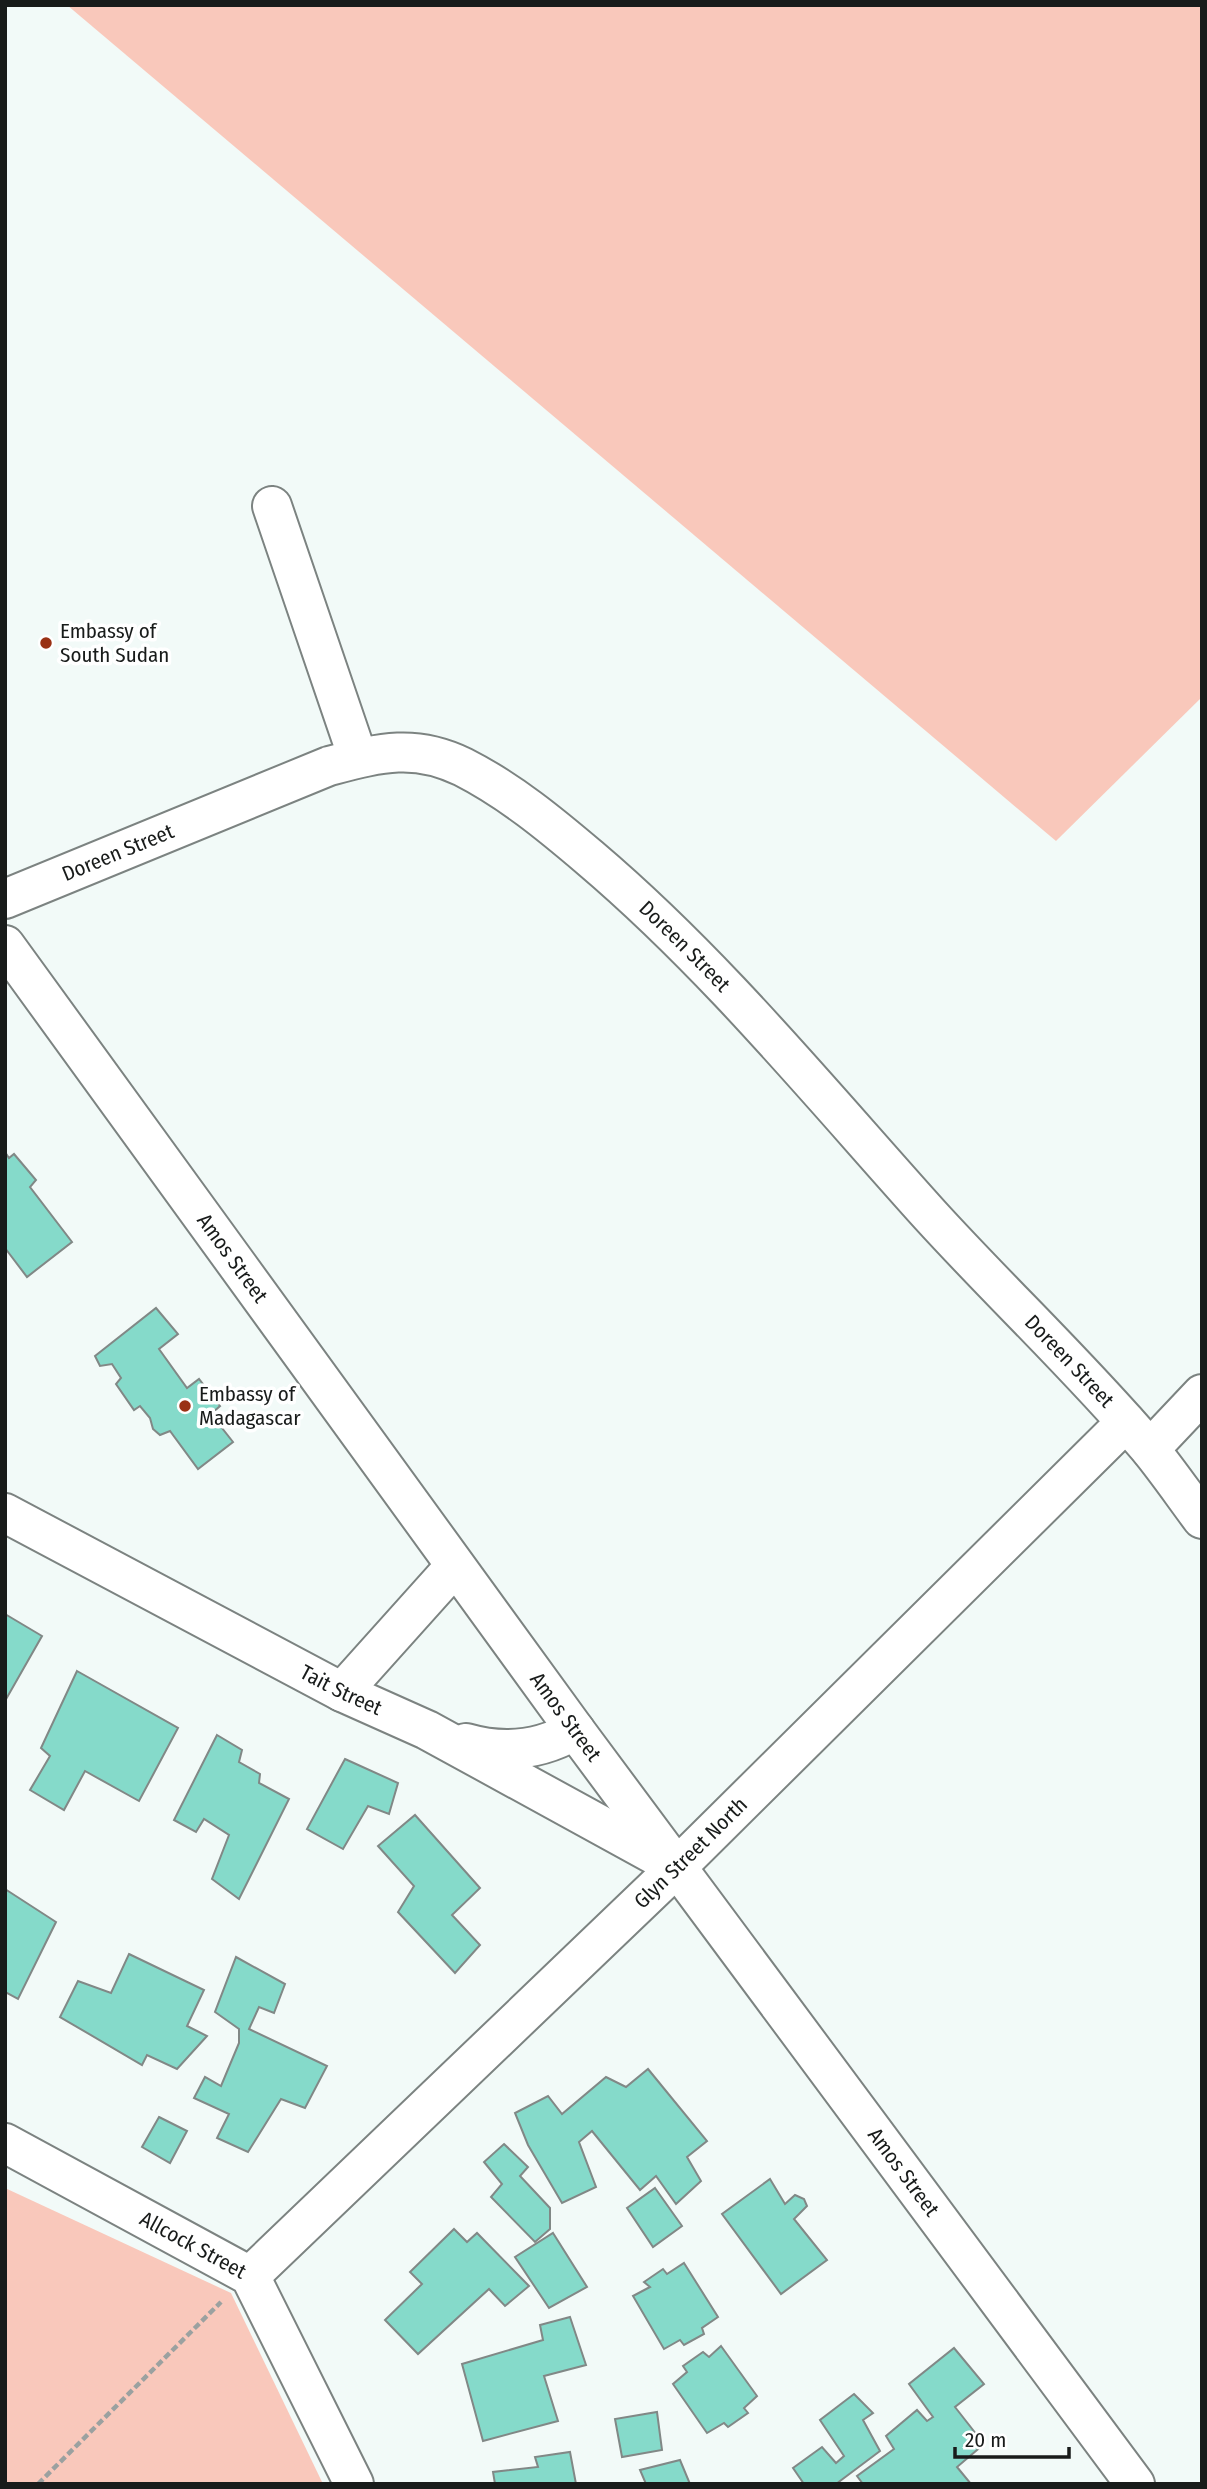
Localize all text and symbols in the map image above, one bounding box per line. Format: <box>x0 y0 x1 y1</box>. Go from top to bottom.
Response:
place label: Embassy of South Sudan <box>60 618 169 668</box>
marker: Embassy of South Sudan <box>38 635 54 651</box>
street label: Doreen Street <box>58 818 178 887</box>
street label: Doreen Street <box>634 895 736 997</box>
street label: Amos Street <box>191 1209 273 1308</box>
street label: Doreen Street <box>1019 1309 1120 1413</box>
place label: Embassy of Madagascar <box>199 1381 301 1431</box>
marker: Embassy of Madagascar <box>177 1398 193 1414</box>
street label: Tait Street <box>296 1659 386 1721</box>
street label: Amos Street <box>525 1667 607 1767</box>
street label: Glyn Street North <box>629 1792 753 1914</box>
street label: Amos Street <box>862 2123 945 2222</box>
street label: Allcock Street <box>135 2206 251 2285</box>
scale bar <box>955 2416 1069 2460</box>
text: 20 m <box>965 2427 1006 2453</box>

